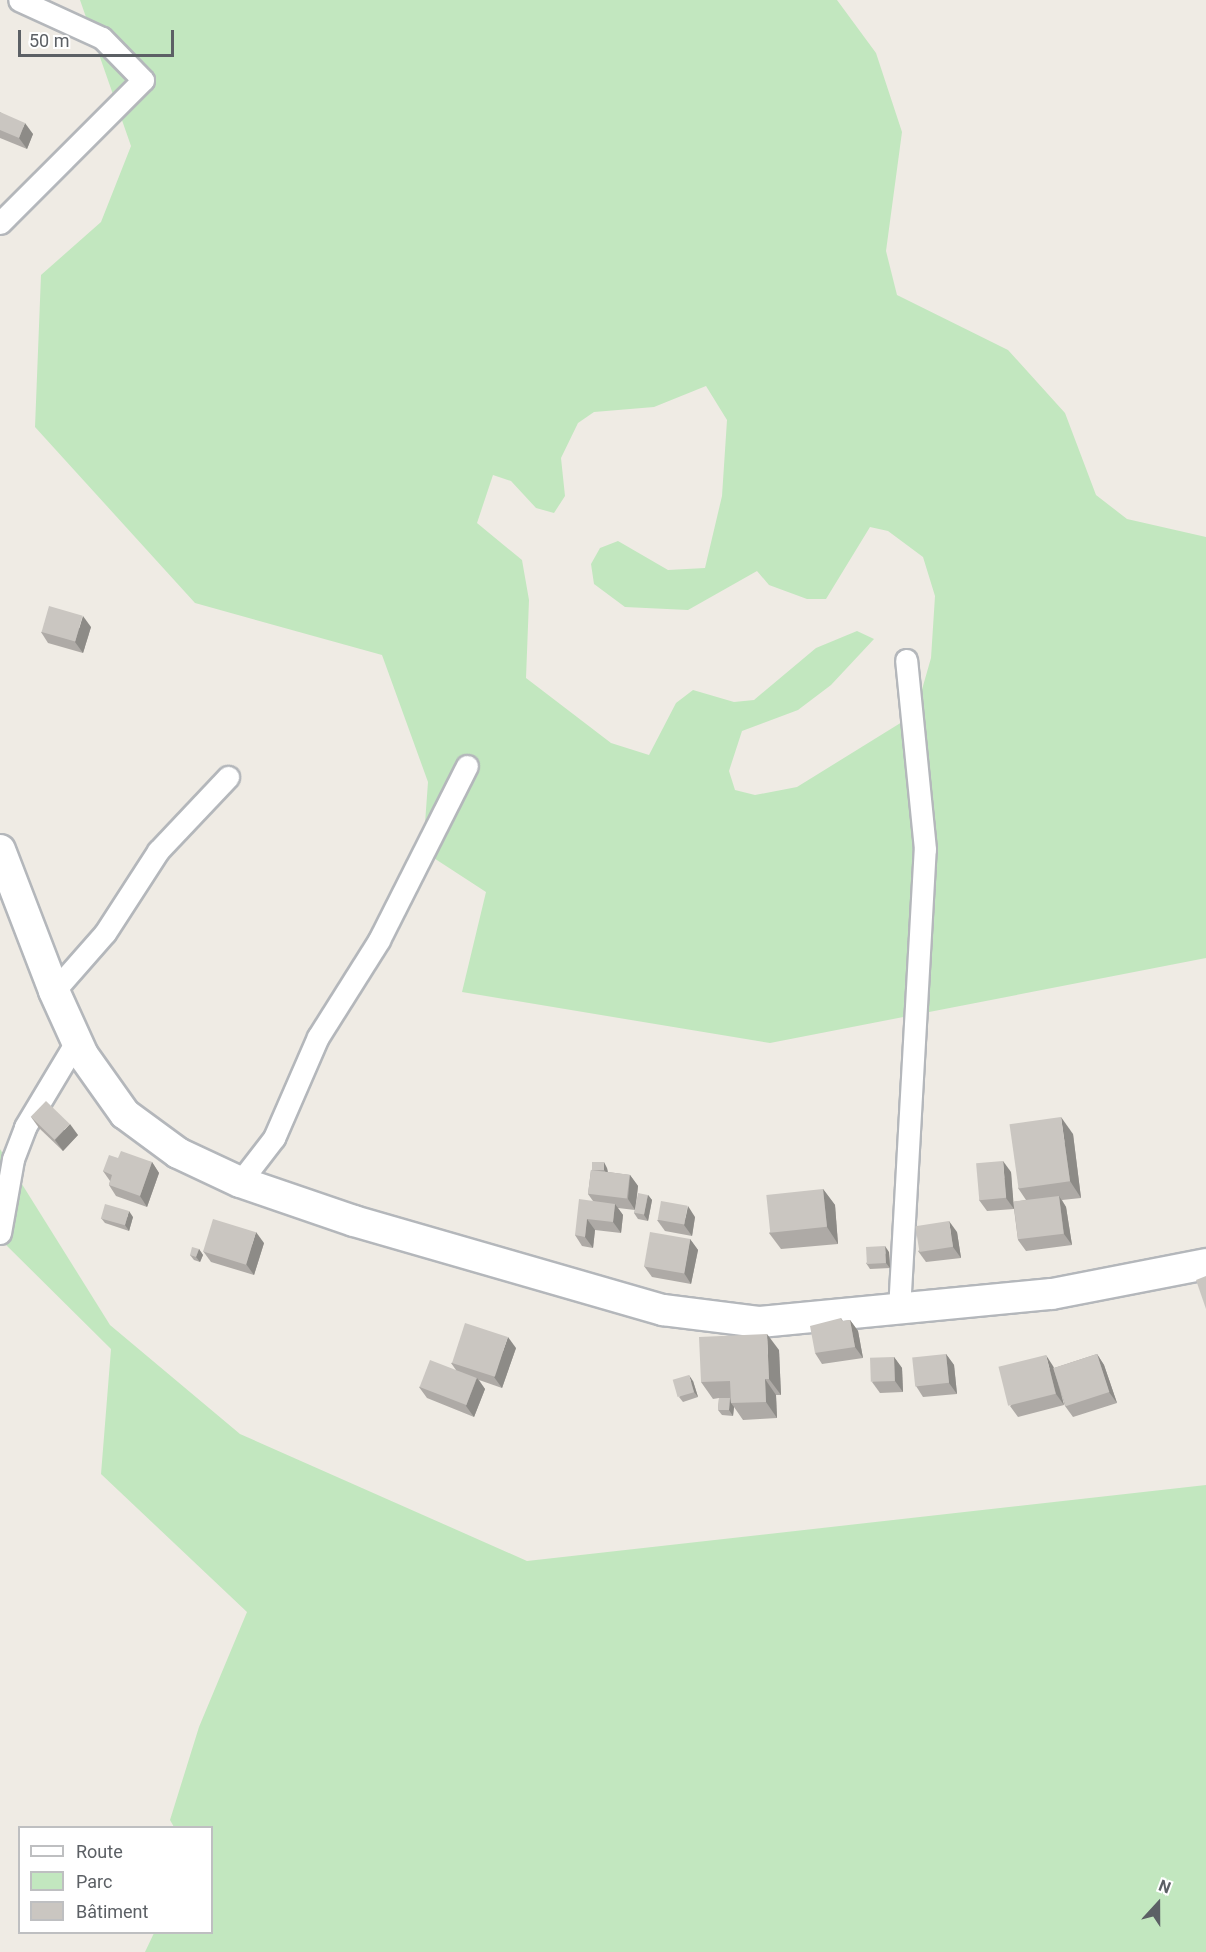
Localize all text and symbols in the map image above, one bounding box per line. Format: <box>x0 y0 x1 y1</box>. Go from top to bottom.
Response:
scale bar <box>21 18 177 56</box>
text: 50 m <box>29 30 69 51</box>
legend <box>18 1826 213 1934</box>
text: Route <box>76 1841 123 1862</box>
text: Parc <box>76 1871 112 1892</box>
north arrow <box>1128 1874 1188 1934</box>
text: N <box>1156 1876 1173 1898</box>
text: Bâtiment <box>76 1901 148 1922</box>

